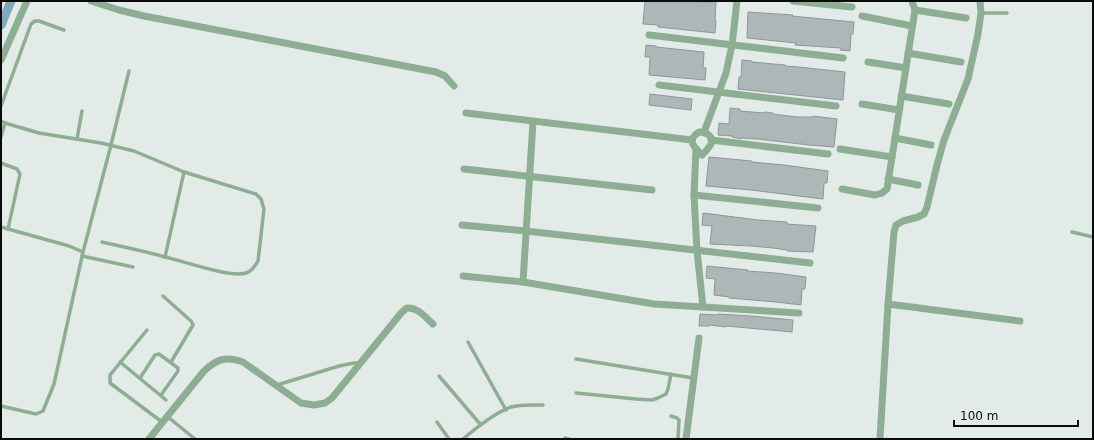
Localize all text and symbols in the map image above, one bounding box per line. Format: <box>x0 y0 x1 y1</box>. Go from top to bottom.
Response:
scale bar <box>954 402 1078 428</box>
text: 100 m <box>960 409 998 423</box>

